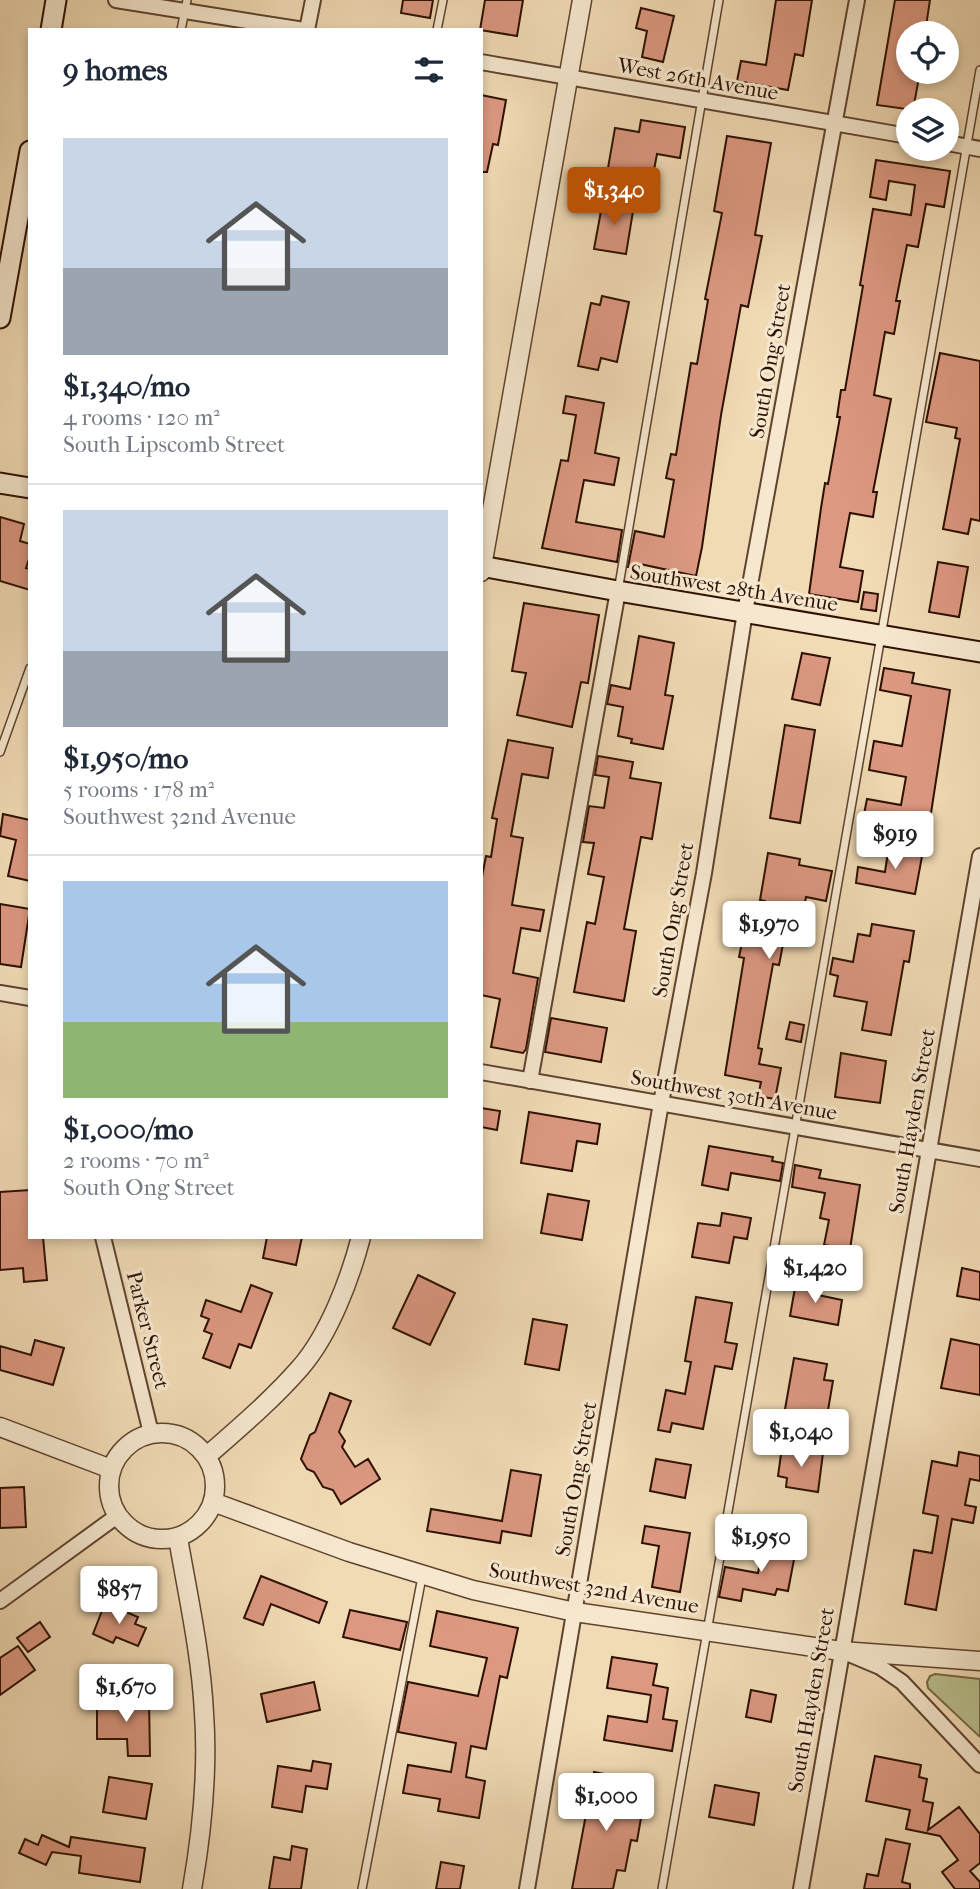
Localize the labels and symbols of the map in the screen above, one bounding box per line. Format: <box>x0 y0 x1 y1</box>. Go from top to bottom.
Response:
street label: West 26th Avenue <box>615 53 780 105</box>
pin: $1,340 <box>557 168 671 227</box>
street label: South Ong Street <box>745 281 796 440</box>
street label: Southwest 28th Avenue <box>628 560 840 616</box>
pin: $919 <box>854 812 936 871</box>
street label: South Ong Street <box>648 840 699 999</box>
pin: $1,970 <box>712 902 826 961</box>
street label: South Hayden Street <box>884 1026 940 1215</box>
street label: Southwest 30th Avenue <box>629 1065 839 1125</box>
pin: $1,420 <box>758 1246 872 1305</box>
street label: Parker Street <box>122 1269 174 1392</box>
street label: South Ong Street <box>551 1399 602 1558</box>
pin: $1,040 <box>744 1410 858 1469</box>
pin: $1,950 <box>704 1514 818 1574</box>
street label: Southwest 32nd Avenue <box>487 1558 701 1618</box>
pin: $857 <box>78 1566 160 1626</box>
street label: South Hayden Street <box>783 1605 839 1794</box>
pin: $1,670 <box>69 1664 183 1724</box>
pin: $1,000 <box>549 1773 663 1833</box>

